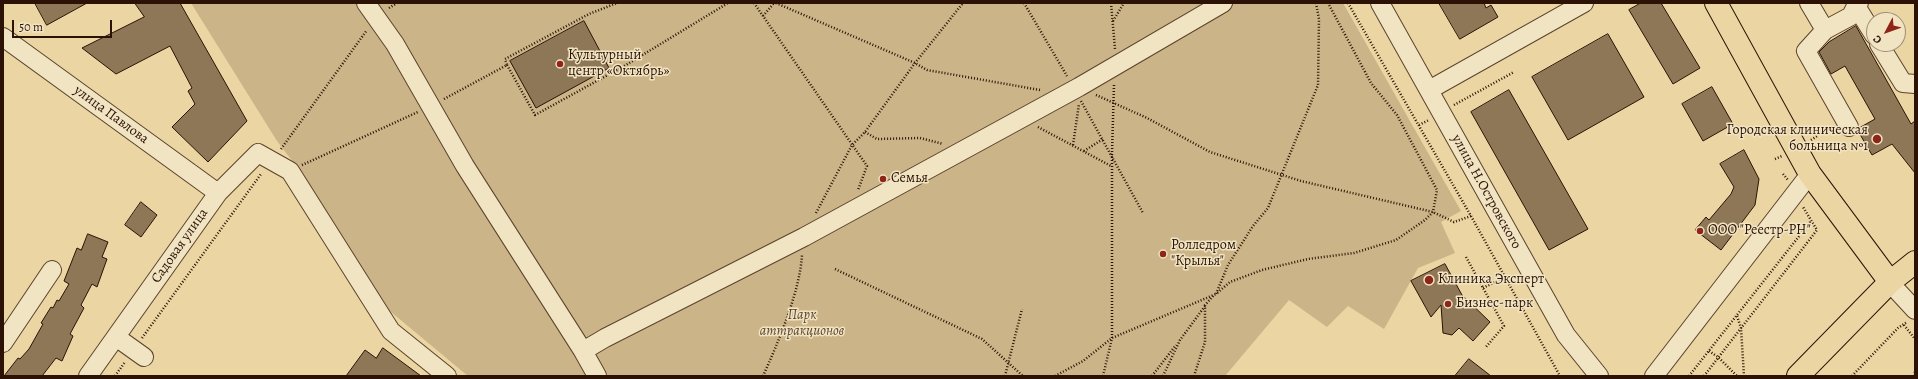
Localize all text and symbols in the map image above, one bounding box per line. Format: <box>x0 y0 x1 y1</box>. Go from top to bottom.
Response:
scale bar <box>14 12 114 38</box>
north arrow <box>1866 12 1906 52</box>
text: 50 m <box>19 19 43 35</box>
text: С <box>1869 32 1885 47</box>
place label: Культурный центр «Октябрь» <box>568 48 669 80</box>
marker: Культурный центр «Октябрь» <box>555 59 565 69</box>
street label: улица Павлова <box>70 82 152 148</box>
place label: Городская клиническая больница №1 <box>1727 123 1868 156</box>
street label: улица Н.Островского <box>1448 132 1524 252</box>
marker: Городская клиническая больница №1 <box>1871 133 1883 145</box>
place label: Семья <box>891 171 928 187</box>
marker: Семья <box>878 174 888 184</box>
street label: Садовая улица <box>148 205 212 287</box>
place label: ООО "Реестр-РН" <box>1708 223 1811 239</box>
marker: ООО "Реестр-РН" <box>1695 226 1705 236</box>
place label: Ролледром "Крылья" <box>1171 238 1236 270</box>
marker: Ролледром "Крылья" <box>1158 249 1168 259</box>
place label: Клиника Эксперт <box>1438 272 1544 288</box>
marker: Клиника Эксперт <box>1423 274 1435 286</box>
place label: Бизнес-парк <box>1456 296 1533 312</box>
marker: Бизнес-парк <box>1443 299 1453 309</box>
park label: Парк аттракционов <box>760 308 844 340</box>

